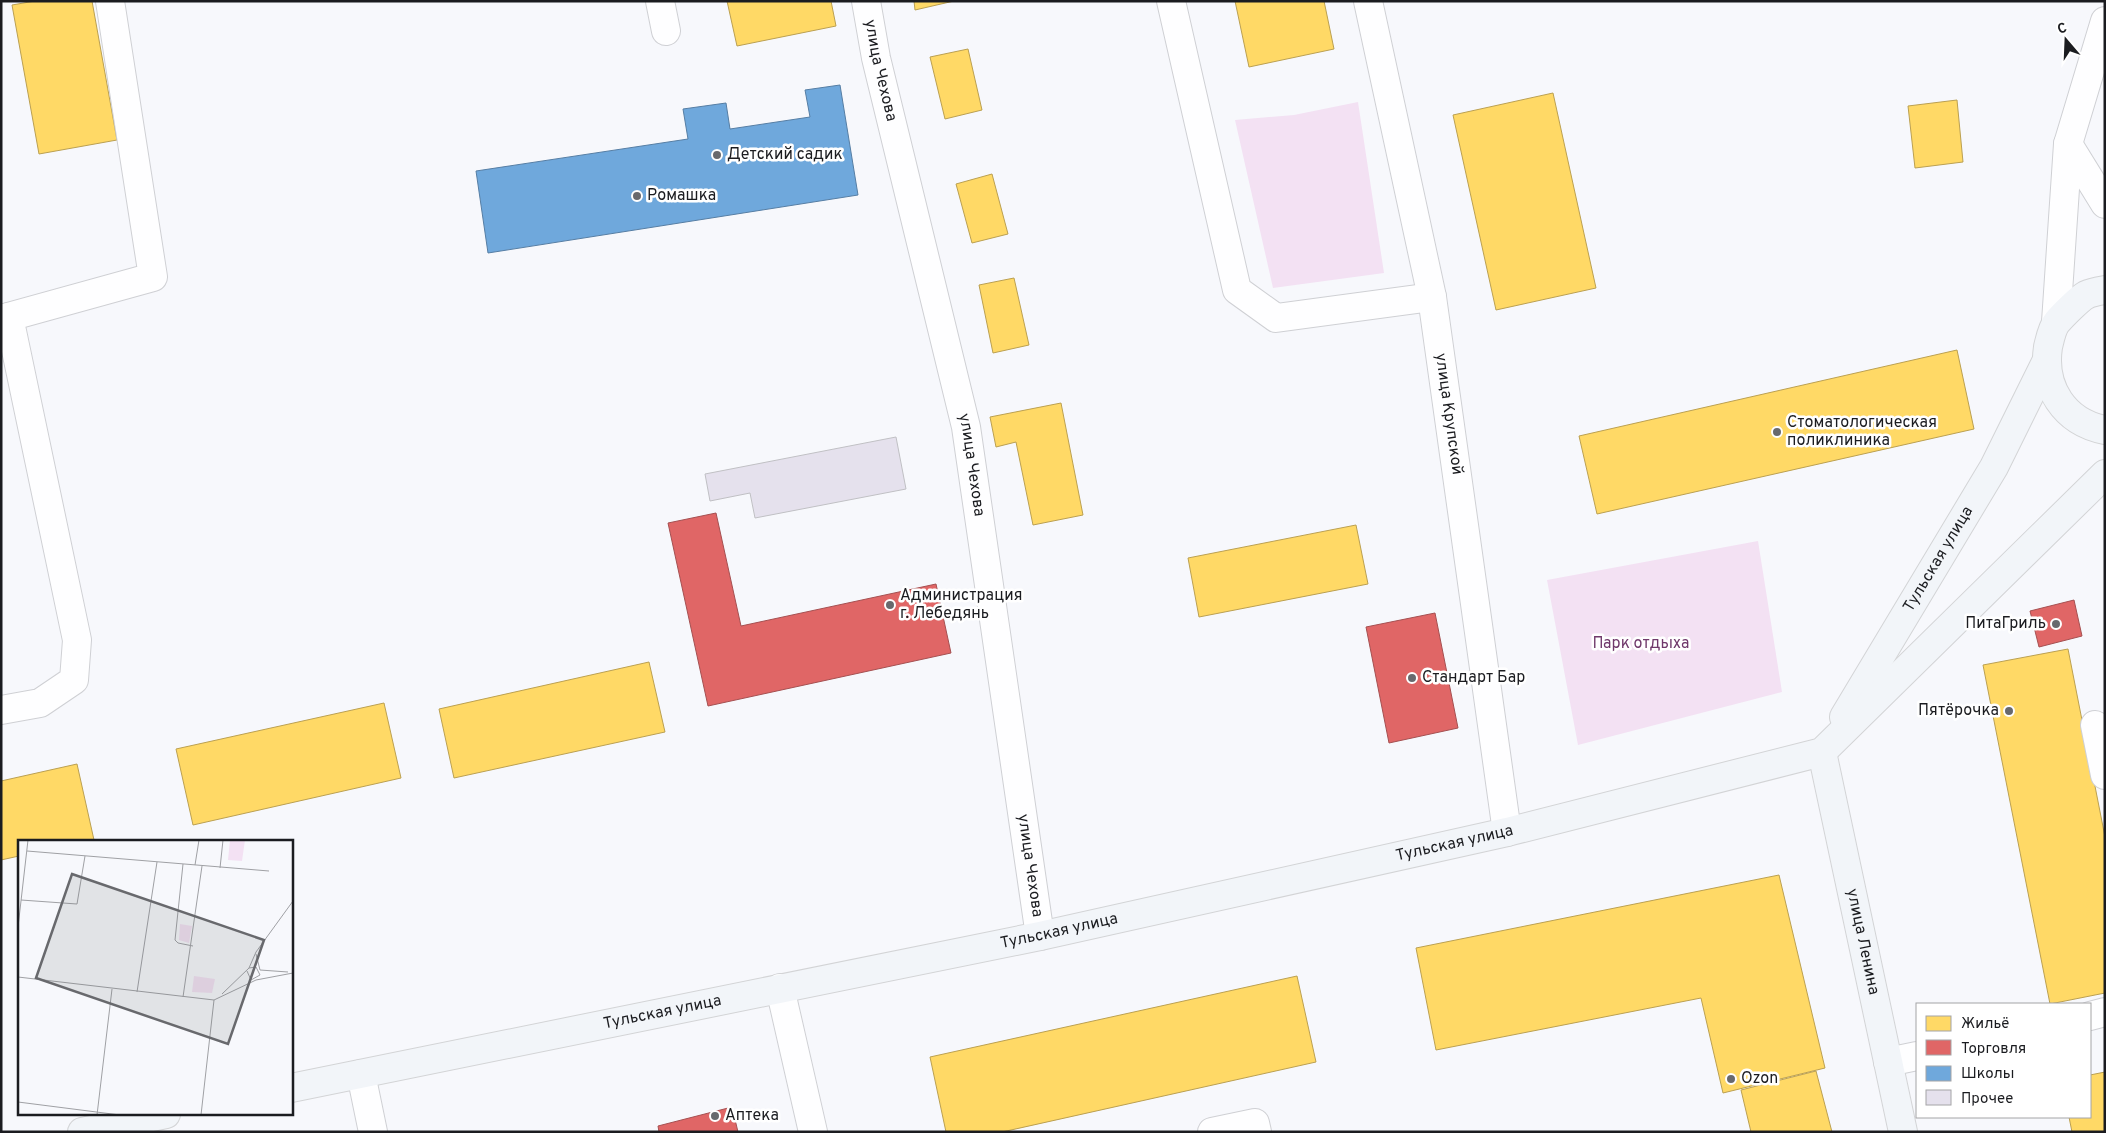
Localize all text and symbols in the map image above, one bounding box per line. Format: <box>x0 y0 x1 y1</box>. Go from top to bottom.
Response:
north arrow <box>2041 15 2091 65</box>
street label: улица Чехова <box>859 18 901 124</box>
text: С <box>2055 20 2069 39</box>
place label: Детский садик <box>727 145 843 165</box>
marker: Детский садик <box>711 149 723 161</box>
place label: Ромашка <box>647 186 716 206</box>
marker: Ромашка <box>631 190 643 202</box>
street label: улица Крупской <box>1430 352 1467 476</box>
street label: улица Чехова <box>953 411 989 518</box>
place label: Стоматологическая поликлиника <box>1787 413 1937 451</box>
marker: Стоматологическая поликлиника <box>1771 426 1783 438</box>
street label: Тульская улица <box>1899 503 1978 616</box>
place label: Администрация г. Лебедянь <box>900 586 1022 624</box>
marker: Администрация г. Лебедянь <box>884 599 896 611</box>
place label: ПитаГриль <box>1965 614 2046 634</box>
marker: ПитаГриль <box>2050 618 2062 630</box>
park label: Парк отдыха <box>1592 634 1690 654</box>
place label: Стандарт Бар <box>1422 668 1525 688</box>
marker: Стандарт Бар <box>1406 672 1418 684</box>
place label: Пятёрочка <box>1918 701 1999 721</box>
marker: Пятёрочка <box>2003 705 2015 717</box>
street label: улица Чехова <box>1012 813 1047 919</box>
street label: Тульская улица <box>1394 821 1515 866</box>
inset map <box>18 840 292 1116</box>
street label: улица Ленина <box>1841 887 1883 997</box>
street label: Тульская улица <box>999 909 1120 954</box>
street label: Тульская улица <box>602 991 723 1034</box>
legend <box>1916 1003 2091 1118</box>
text: Жильё <box>1961 1015 2009 1034</box>
text: Торговля <box>1961 1040 2026 1059</box>
text: Школы <box>1961 1065 2015 1084</box>
place label: Ozon <box>1741 1069 1778 1089</box>
marker: Ozon <box>1725 1073 1737 1085</box>
text: Прочее <box>1961 1090 2013 1109</box>
place label: Аптека <box>725 1106 779 1126</box>
marker: Аптека <box>709 1110 721 1122</box>

